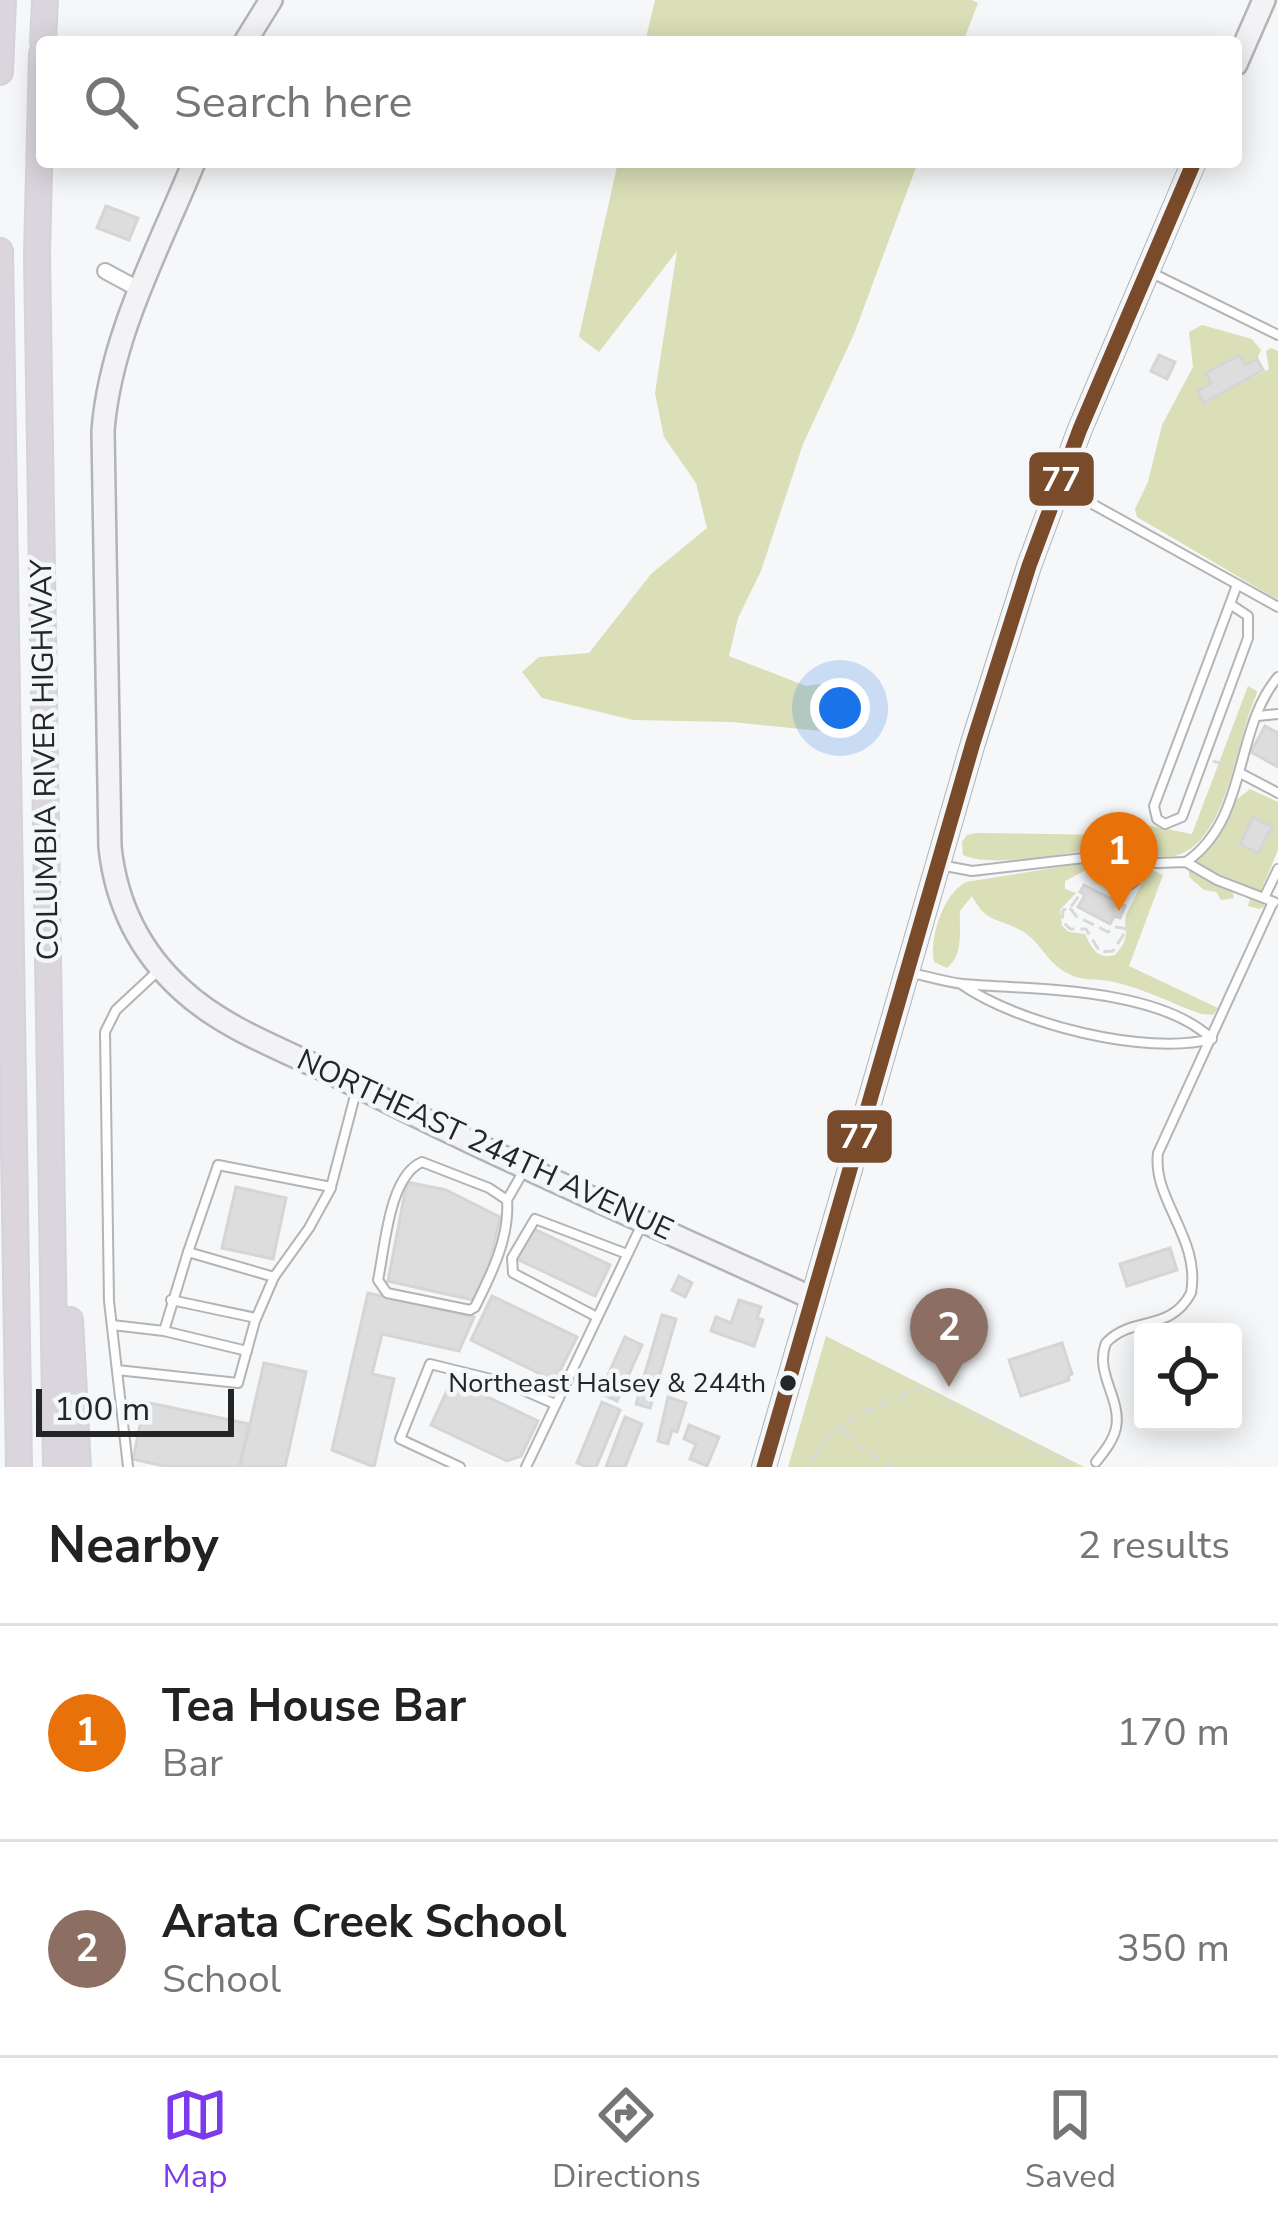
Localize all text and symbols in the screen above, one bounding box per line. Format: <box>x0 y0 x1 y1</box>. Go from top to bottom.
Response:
search box <box>36 36 1242 168</box>
icon: search <box>78 69 144 135</box>
text: Search here <box>174 72 413 133</box>
line badge: 77 <box>1027 450 1096 508</box>
text: 77 <box>1041 458 1081 503</box>
street label: COLUMBIA RIVER HIGHWAY <box>21 558 69 961</box>
your location <box>810 678 870 738</box>
pin: 1 <box>1080 812 1158 911</box>
street label: NORTHEAST 244TH AVENUE <box>290 1040 680 1250</box>
line badge: 77 <box>825 1108 894 1165</box>
text: 77 <box>839 1115 879 1160</box>
pin: 2 <box>910 1288 988 1387</box>
map controls <box>1134 1323 1242 1431</box>
button: locate <box>1134 1323 1242 1431</box>
place label: Northeast Halsey & 244th <box>448 1365 766 1402</box>
marker: Northeast Halsey & 244th <box>777 1372 799 1394</box>
scale bar <box>36 1383 234 1436</box>
text: 100 m <box>54 1387 150 1432</box>
text: Nearby <box>48 1510 219 1580</box>
text: 2 results <box>1078 1519 1230 1572</box>
text: Tea House Bar <box>162 1676 466 1737</box>
text: 1 <box>75 1706 99 1759</box>
text: 170 m <box>1116 1706 1230 1759</box>
text: Bar <box>162 1737 223 1790</box>
text: Arata Creek School <box>162 1892 567 1953</box>
text: 2 <box>75 1922 99 1975</box>
text: 350 m <box>1116 1922 1230 1975</box>
text: School <box>162 1953 281 2006</box>
tab: Map <box>162 2082 228 2199</box>
tab: Directions <box>552 2082 701 2199</box>
tab: Saved <box>1025 2082 1116 2199</box>

